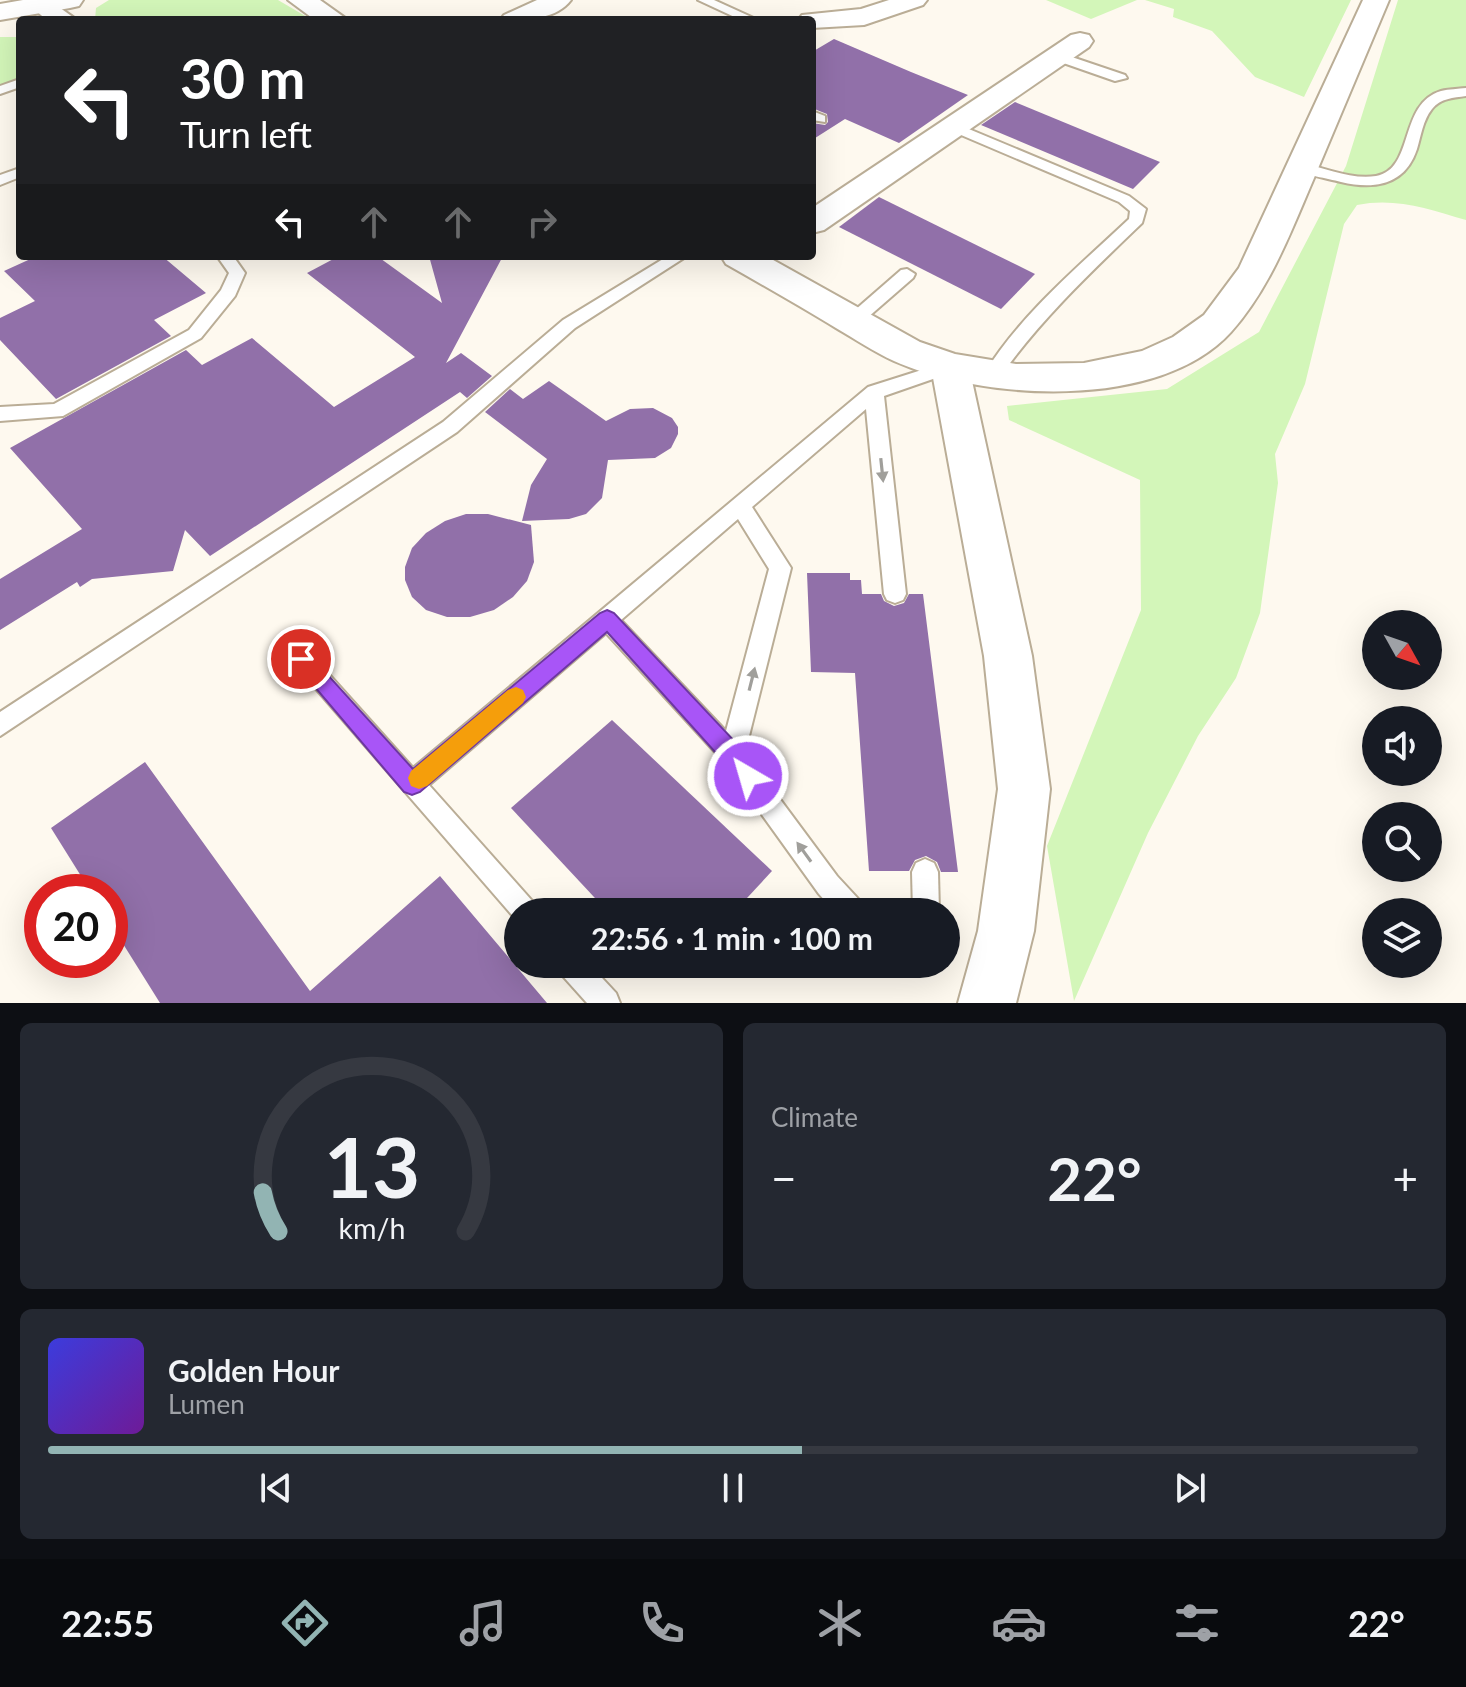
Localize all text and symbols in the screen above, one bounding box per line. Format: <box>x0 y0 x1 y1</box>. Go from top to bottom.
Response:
text: 30 m <box>180 44 305 111</box>
icon: left <box>48 48 152 152</box>
text: Turn left <box>180 112 312 156</box>
icon: left <box>268 200 312 244</box>
icon: ahead <box>352 200 396 244</box>
icon: ahead <box>436 200 480 244</box>
icon: right <box>520 200 564 244</box>
one-way arrow <box>876 458 889 483</box>
north arrow <box>1362 610 1442 690</box>
map controls <box>1362 610 1442 978</box>
pin <box>267 625 335 693</box>
icon: arrive <box>279 637 323 681</box>
one-way arrow <box>746 666 758 691</box>
button: sound <box>1362 706 1442 786</box>
position arrow <box>706 734 790 818</box>
button: search <box>1362 802 1442 882</box>
one-way arrow <box>796 841 812 863</box>
speed limit sign: 20 <box>24 874 128 978</box>
button: layers <box>1362 898 1442 978</box>
text: 22:56 · 1 min · 100 m <box>591 920 873 956</box>
text: Climate <box>771 1101 858 1133</box>
text: 13 <box>323 1116 420 1216</box>
text: 22° <box>1047 1142 1142 1214</box>
text: − <box>771 1152 797 1204</box>
text: + <box>1392 1152 1418 1204</box>
text: km/h <box>338 1211 405 1245</box>
text: Golden Hour <box>168 1352 340 1388</box>
text: Lumen <box>168 1388 245 1420</box>
icon: previous <box>254 1466 298 1510</box>
icon: pause <box>711 1466 755 1510</box>
icon: next <box>1168 1466 1212 1510</box>
icon: directions <box>277 1595 333 1651</box>
icon: music <box>455 1595 511 1651</box>
icon: phone <box>634 1595 690 1651</box>
icon: climate <box>812 1595 868 1651</box>
icon: car <box>991 1595 1047 1651</box>
icon: filters <box>1169 1595 1225 1651</box>
text: 22:55 <box>61 1601 154 1645</box>
text: 22° <box>1348 1601 1405 1645</box>

